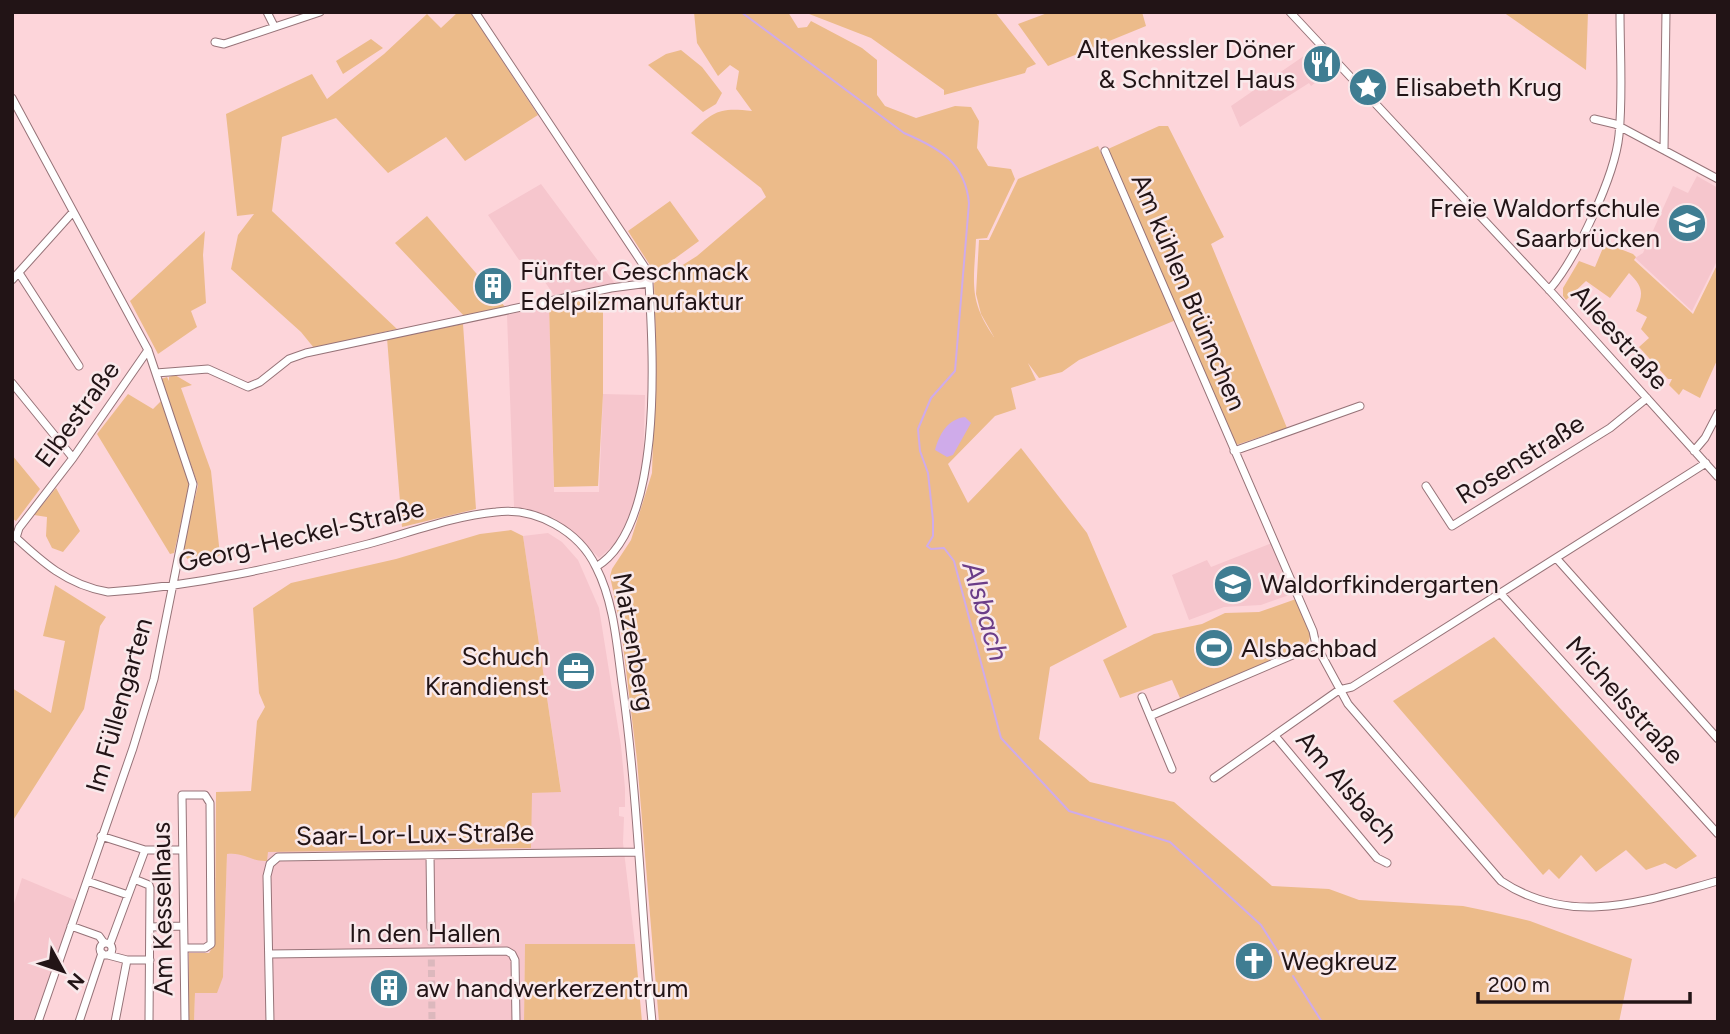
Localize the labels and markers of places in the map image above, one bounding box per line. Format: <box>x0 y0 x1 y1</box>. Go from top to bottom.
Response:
place label: Altenkessler Döner & Schnitzel Haus <box>1077 33 1295 95</box>
restaurant icon: Altenkessler Döner & Schnitzel Haus <box>1301 43 1343 85</box>
place icon: Elisabeth Krug <box>1347 66 1389 108</box>
place label: Elisabeth Krug <box>1395 71 1562 103</box>
place label: Freie Waldorfschule Saarbrücken <box>1430 192 1660 254</box>
school or university icon: Freie Waldorfschule Saarbrücken <box>1666 202 1708 244</box>
place label: Fünfter Geschmack Edelpilzmanufaktur <box>520 255 749 317</box>
building icon: Fünfter Geschmack Edelpilzmanufaktur <box>472 265 514 307</box>
school or university icon: Waldorfkindergarten <box>1212 563 1254 605</box>
place label: Waldorfkindergarten <box>1260 568 1499 600</box>
sports icon: Alsbachbad <box>1193 627 1235 669</box>
place label: Alsbachbad <box>1241 632 1377 664</box>
place label: Schuch Krandienst <box>425 640 549 702</box>
office icon: Schuch Krandienst <box>555 650 597 692</box>
church icon: Wegkreuz <box>1233 940 1275 982</box>
place label: Wegkreuz <box>1281 945 1397 977</box>
building icon: aw handwerkerzentrum <box>368 967 410 1009</box>
place label: aw handwerkerzentrum <box>416 972 688 1004</box>

